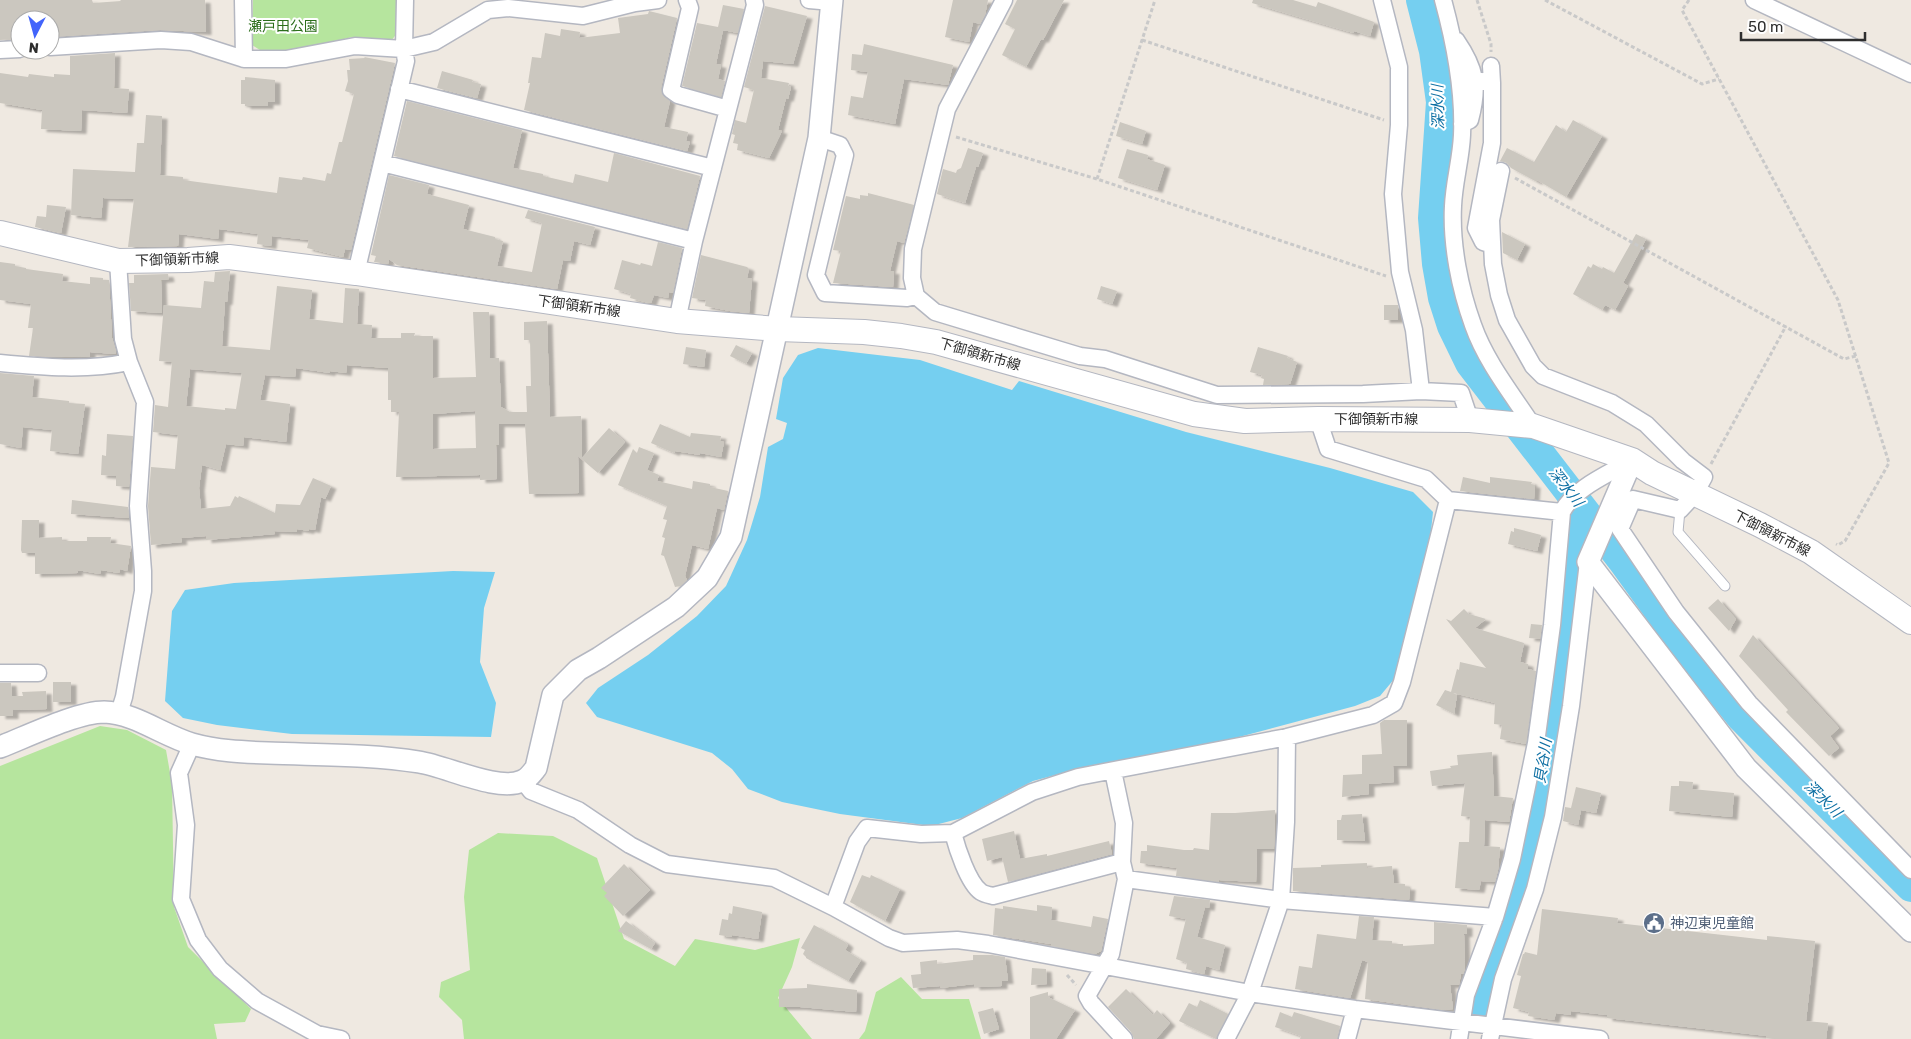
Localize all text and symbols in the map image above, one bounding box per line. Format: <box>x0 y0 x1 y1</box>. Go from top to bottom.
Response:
north arrow <box>10 10 60 60</box>
scale bar <box>1741 10 1865 42</box>
park label: 瀬戸田公園 <box>248 18 318 35</box>
text: 50 m <box>1748 18 1783 36</box>
text: N <box>28 38 40 56</box>
water label: 深水川 <box>1429 82 1447 130</box>
street label: 下御領新市線 <box>135 250 219 269</box>
street label: 下御領新市線 <box>536 292 622 321</box>
street label: 下御領新市線 <box>937 335 1023 374</box>
street label: 下御領新市線 <box>1334 411 1418 428</box>
water label: 深水川 <box>1545 464 1588 512</box>
street label: 下御領新市線 <box>1730 507 1813 560</box>
water label: 貝谷川 <box>1531 735 1556 785</box>
water label: 深水川 <box>1801 777 1847 823</box>
public building icon: 神辺東児童館 <box>1642 911 1666 935</box>
place label: 神辺東児童館 <box>1670 915 1754 932</box>

